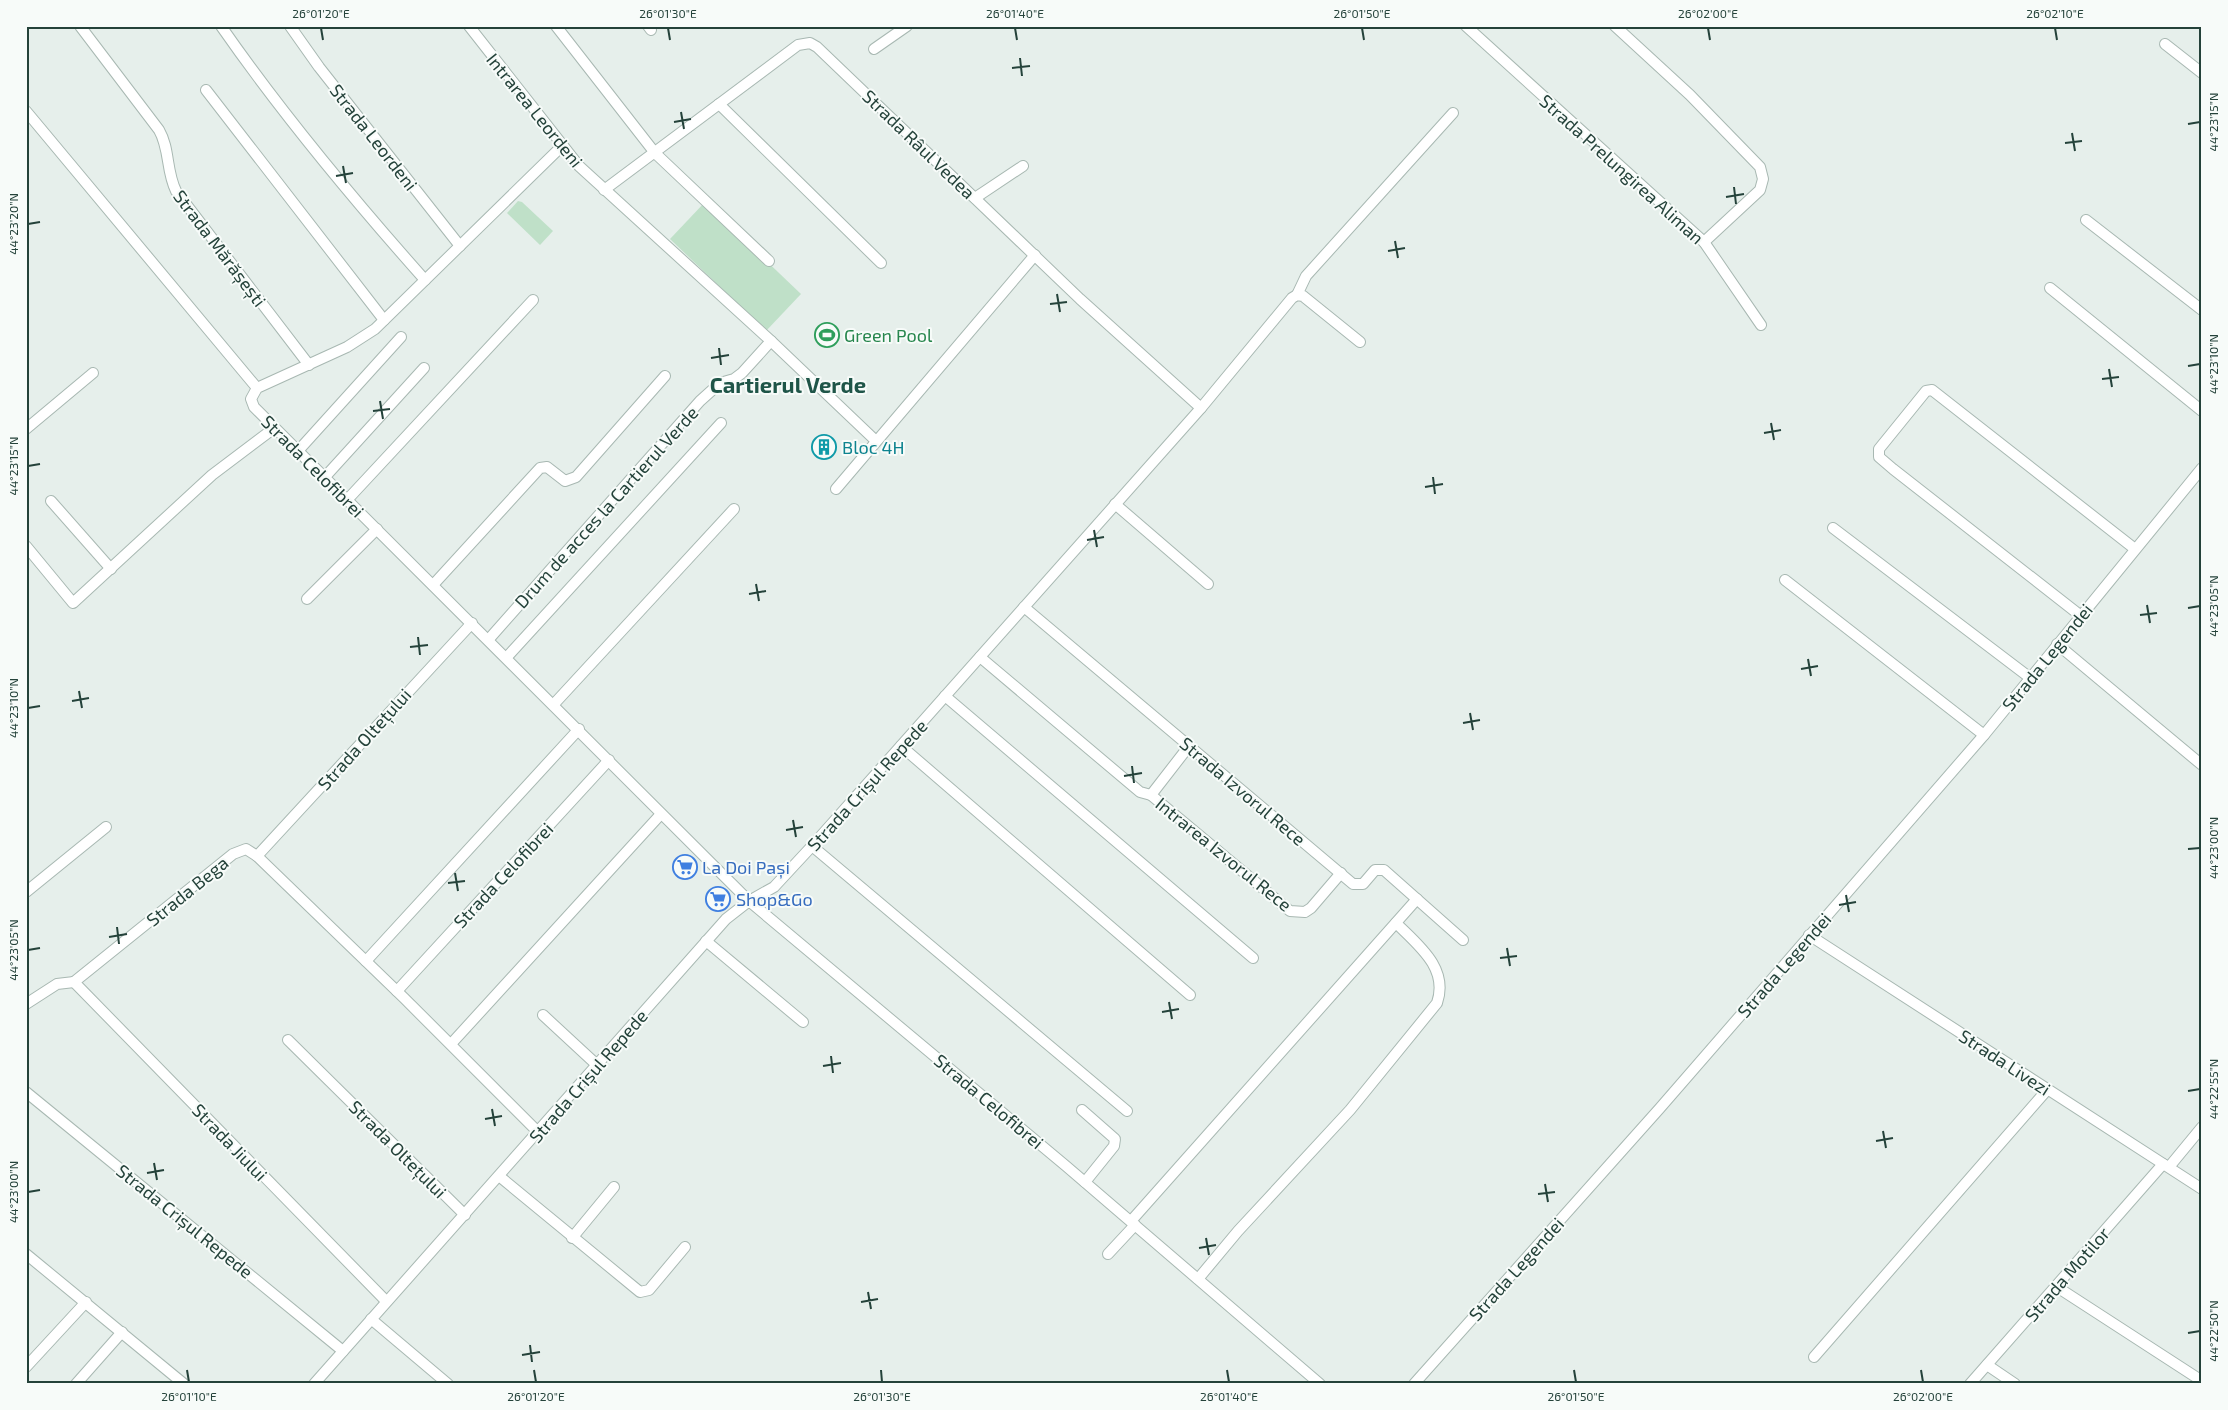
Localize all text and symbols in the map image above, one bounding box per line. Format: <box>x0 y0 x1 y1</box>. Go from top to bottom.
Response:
text: 26°01'20"E <box>292 6 350 20</box>
text: 26°01'30"E <box>639 6 697 20</box>
text: 26°01'40"E <box>986 6 1044 20</box>
text: 26°01'50"E <box>1333 6 1391 20</box>
text: 26°02'00"E <box>1678 6 1738 20</box>
text: 26°02'10"E <box>2026 6 2084 20</box>
street label: Intrarea Leordeni <box>482 48 588 172</box>
street label: Strada Leordeni <box>326 79 422 195</box>
street label: Strada Râul Vedea <box>858 85 980 203</box>
street label: Strada Prelungirea Aliman <box>1535 89 1709 249</box>
text: 44°23'15"N <box>2206 93 2220 151</box>
street label: Strada Mărășești <box>168 185 271 311</box>
text: 44°23'20"N <box>6 193 20 255</box>
sports icon: Green Pool <box>814 322 840 348</box>
place label: Green Pool <box>844 324 933 346</box>
text: 44°23'10"N <box>2206 334 2220 394</box>
district label: Cartierul Verde <box>710 371 866 397</box>
street label: Drum de acces la Cartierul Verde <box>510 402 702 612</box>
street label: Strada Celofibrei <box>257 410 369 522</box>
building icon: Bloc 4H <box>811 434 837 460</box>
place label: Bloc 4H <box>842 436 905 458</box>
text: 44°23'15"N <box>6 437 20 495</box>
text: 44°23'05"N <box>2206 575 2220 637</box>
street label: Strada Legendei <box>1997 599 2097 715</box>
text: 44°23'10"N <box>6 678 20 738</box>
street label: Strada Oltețului <box>313 684 416 795</box>
street label: Strada Crișul Repede <box>802 715 933 856</box>
street label: Strada Izvorul Rece <box>1176 732 1310 850</box>
street label: Intrarea Izvorul Rece <box>1152 792 1296 916</box>
text: 44°23'00"N <box>2206 817 2220 879</box>
street label: Strada Celofibrei <box>449 818 557 932</box>
street label: Strada Bega <box>142 851 232 931</box>
supermarket icon: La Doi Pași <box>672 854 698 880</box>
place label: La Doi Pași <box>702 856 790 879</box>
supermarket icon: Shop&Go <box>705 886 731 912</box>
place label: Shop&Go <box>736 888 813 910</box>
street label: Strada Legendei <box>1733 908 1835 1022</box>
text: 44°23'05"N <box>6 919 20 981</box>
street label: Strada Crișul Repede <box>524 1005 653 1148</box>
street label: Strada Livezi <box>1955 1024 2055 1100</box>
street label: Strada Celofibrei <box>930 1049 1048 1153</box>
text: 44°22'55"N <box>2206 1059 2220 1119</box>
street label: Strada Oltețului <box>344 1096 451 1203</box>
street label: Strada Jiului <box>188 1099 272 1185</box>
street label: Strada Crișul Repede <box>112 1159 258 1284</box>
text: 44°23'00"N <box>6 1161 20 1223</box>
street label: Strada Legendei <box>1464 1213 1568 1325</box>
street label: Strada Motilor <box>2020 1222 2114 1326</box>
text: 44°22'50"N <box>2206 1300 2220 1362</box>
text: 26°01'10"E <box>161 1389 217 1403</box>
text: 26°01'20"E <box>507 1389 565 1403</box>
text: 26°01'30"E <box>853 1389 911 1403</box>
text: 26°01'40"E <box>1200 1389 1258 1403</box>
text: 26°01'50"E <box>1547 1389 1605 1403</box>
text: 26°02'00"E <box>1893 1389 1953 1403</box>

